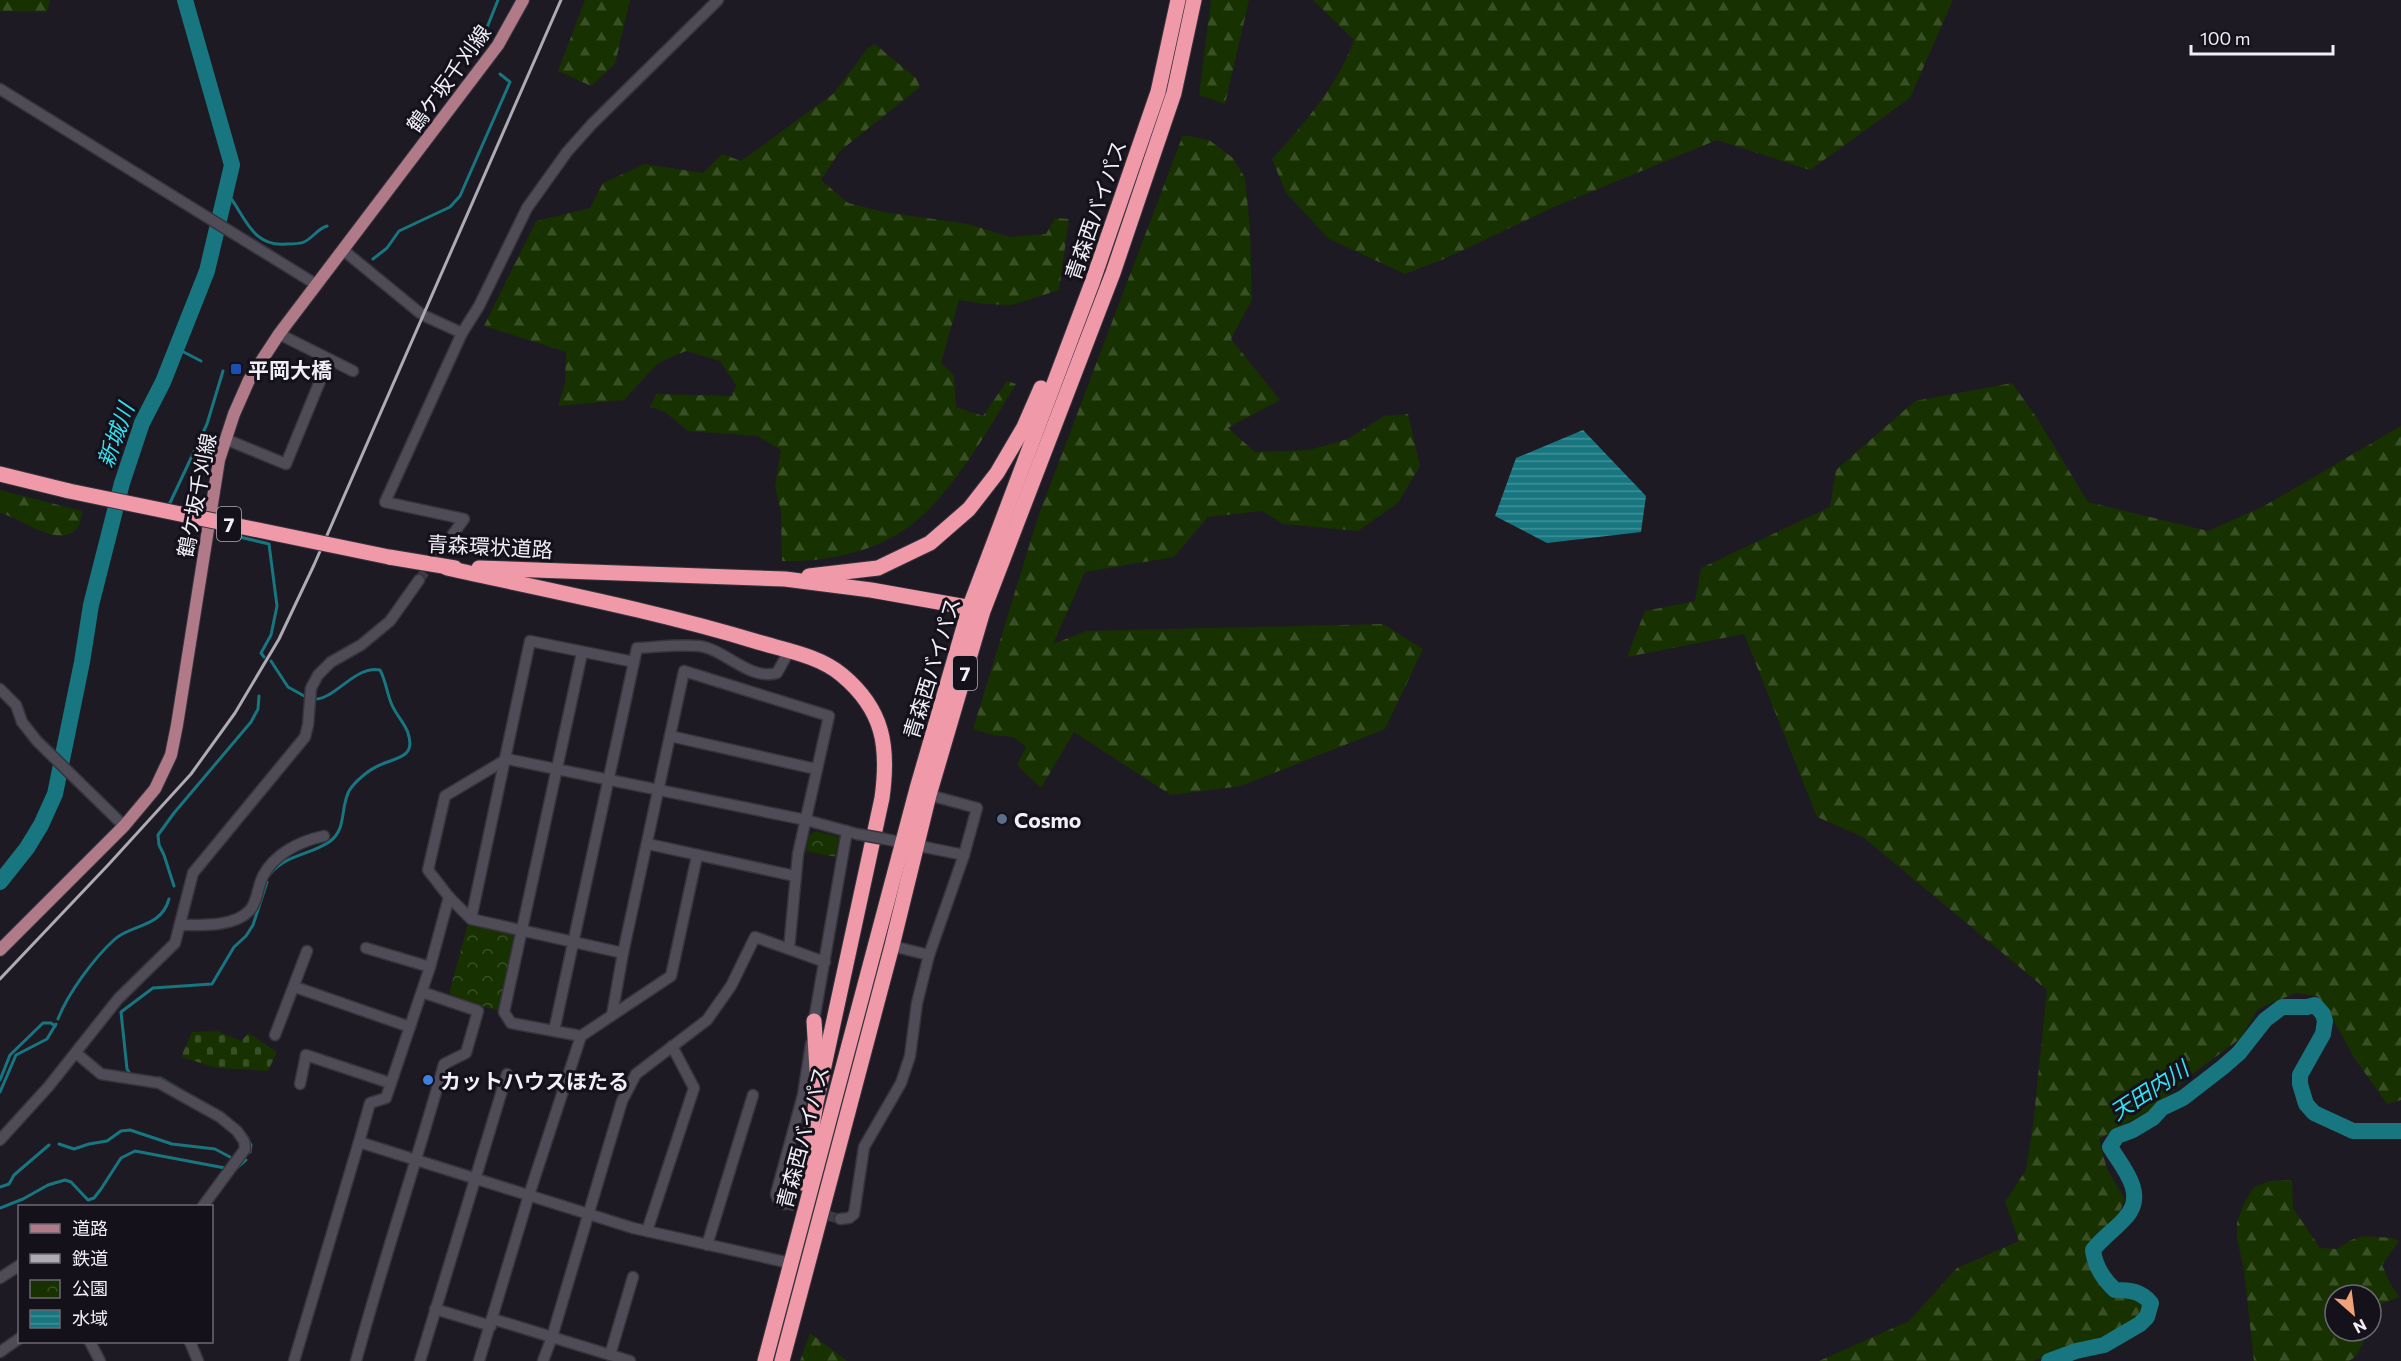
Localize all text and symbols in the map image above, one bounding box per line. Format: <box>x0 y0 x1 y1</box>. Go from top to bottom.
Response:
scale bar <box>2191 18 2334 56</box>
street label: 鶴ケ坂千刈線 <box>401 20 495 136</box>
text: 100 m <box>2200 27 2250 49</box>
street label: 青森西バイパス <box>1059 137 1131 283</box>
place label: 平岡大橋 <box>248 357 332 382</box>
marker: 平岡大橋 <box>229 362 243 376</box>
water label: 新城川 <box>91 398 140 471</box>
street label: 鶴ケ坂千刈線 <box>172 431 220 559</box>
road number: 7 <box>217 507 241 541</box>
street label: 青森環状道路 <box>426 530 554 562</box>
street label: 青森西バイパス <box>898 594 964 742</box>
road number: 7 <box>953 656 977 690</box>
place label: Cosmo <box>1014 807 1081 832</box>
marker: Cosmo <box>995 812 1009 826</box>
water label: 天田内川 <box>2105 1054 2195 1125</box>
street label: 青森西バイパス <box>771 1063 833 1211</box>
place label: カットハウスほたる <box>440 1068 629 1093</box>
marker: カットハウスほたる <box>421 1073 435 1087</box>
legend <box>18 1205 213 1343</box>
text: 道路 <box>72 1217 108 1239</box>
text: 鉄道 <box>72 1247 108 1269</box>
text: 公園 <box>72 1277 108 1299</box>
north arrow <box>2323 1283 2383 1343</box>
text: 水域 <box>72 1307 108 1329</box>
text: N <box>2351 1315 2370 1338</box>

